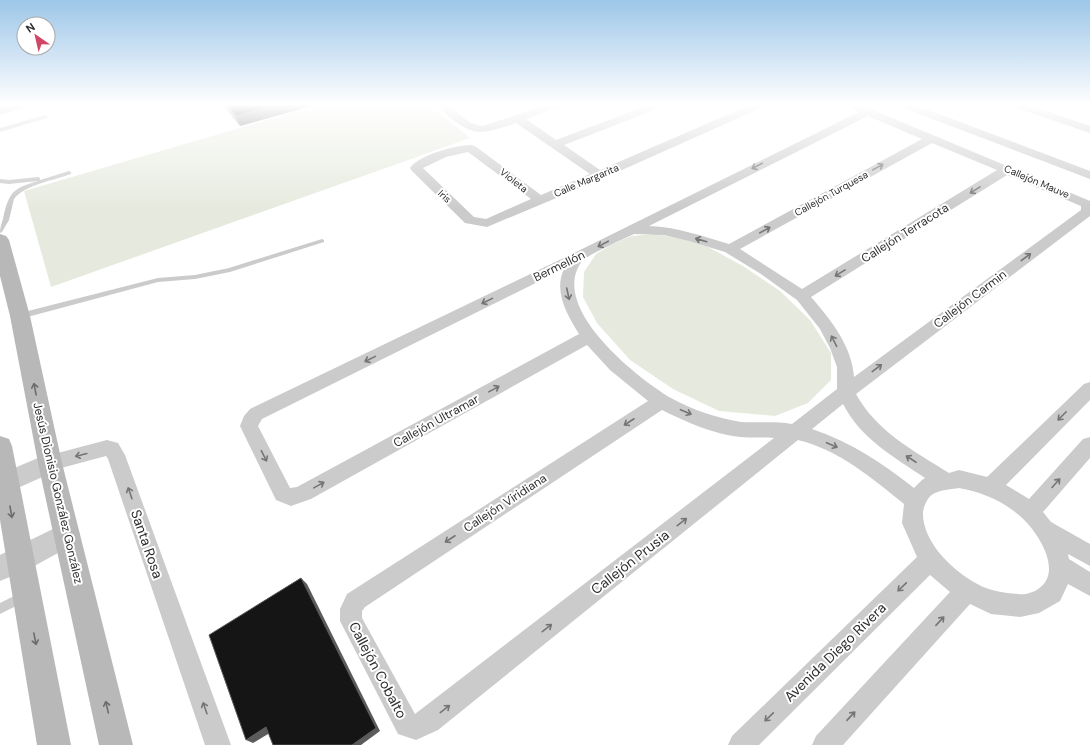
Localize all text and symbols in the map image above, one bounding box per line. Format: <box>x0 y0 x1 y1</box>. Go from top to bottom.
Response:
north arrow <box>16 16 56 56</box>
text: N <box>23 20 38 36</box>
street label: Calle Margarita <box>552 161 621 200</box>
street label: Callejón Mauve <box>1002 162 1072 201</box>
one-way arrow <box>751 163 763 171</box>
one-way arrow <box>872 163 884 170</box>
street label: Violeta <box>497 165 530 195</box>
street label: Callejón Turquesa <box>792 168 870 219</box>
one-way arrow <box>969 186 981 194</box>
street label: Iris <box>435 187 454 206</box>
street label: Callejón Terracota <box>858 200 952 266</box>
one-way arrow <box>758 226 770 233</box>
one-way arrow <box>695 235 708 243</box>
one-way arrow <box>598 240 610 248</box>
street label: Bermellón <box>531 247 587 285</box>
one-way arrow <box>1021 253 1032 261</box>
street label: Callejón Carmin <box>930 266 1010 332</box>
one-way arrow <box>835 268 846 277</box>
one-way arrow <box>565 287 573 300</box>
one-way arrow <box>481 298 493 306</box>
one-way arrow <box>830 335 838 347</box>
one-way arrow <box>364 355 376 363</box>
one-way arrow <box>872 364 883 372</box>
one-way arrow <box>31 383 39 396</box>
one-way arrow <box>488 385 500 392</box>
street label: Callejón Ultramar <box>390 391 482 451</box>
street label: Jesús Dionisio González González <box>29 401 87 585</box>
one-way arrow <box>679 409 691 416</box>
one-way arrow <box>1057 411 1067 421</box>
one-way arrow <box>624 418 635 426</box>
one-way arrow <box>826 441 838 449</box>
one-way arrow <box>261 450 268 462</box>
one-way arrow <box>75 451 88 459</box>
one-way arrow <box>906 454 917 463</box>
street label: Callejón Viridiana <box>460 470 550 536</box>
one-way arrow <box>1051 478 1061 488</box>
one-way arrow <box>312 481 324 489</box>
one-way arrow <box>125 487 133 499</box>
one-way arrow <box>8 505 16 518</box>
street label: Santa Rosa <box>127 507 167 581</box>
one-way arrow <box>676 517 687 526</box>
street label: Callejón Prusia <box>587 526 673 598</box>
one-way arrow <box>445 535 456 543</box>
one-way arrow <box>897 582 907 592</box>
street label: Avenida Diego Rivera <box>780 599 890 705</box>
one-way arrow <box>935 616 944 626</box>
street label: Callejón Cobalto <box>345 619 411 721</box>
one-way arrow <box>541 624 552 633</box>
one-way arrow <box>31 633 39 646</box>
one-way arrow <box>103 701 111 714</box>
one-way arrow <box>201 702 208 715</box>
one-way arrow <box>440 705 451 713</box>
one-way arrow <box>846 712 855 722</box>
one-way arrow <box>764 713 774 722</box>

